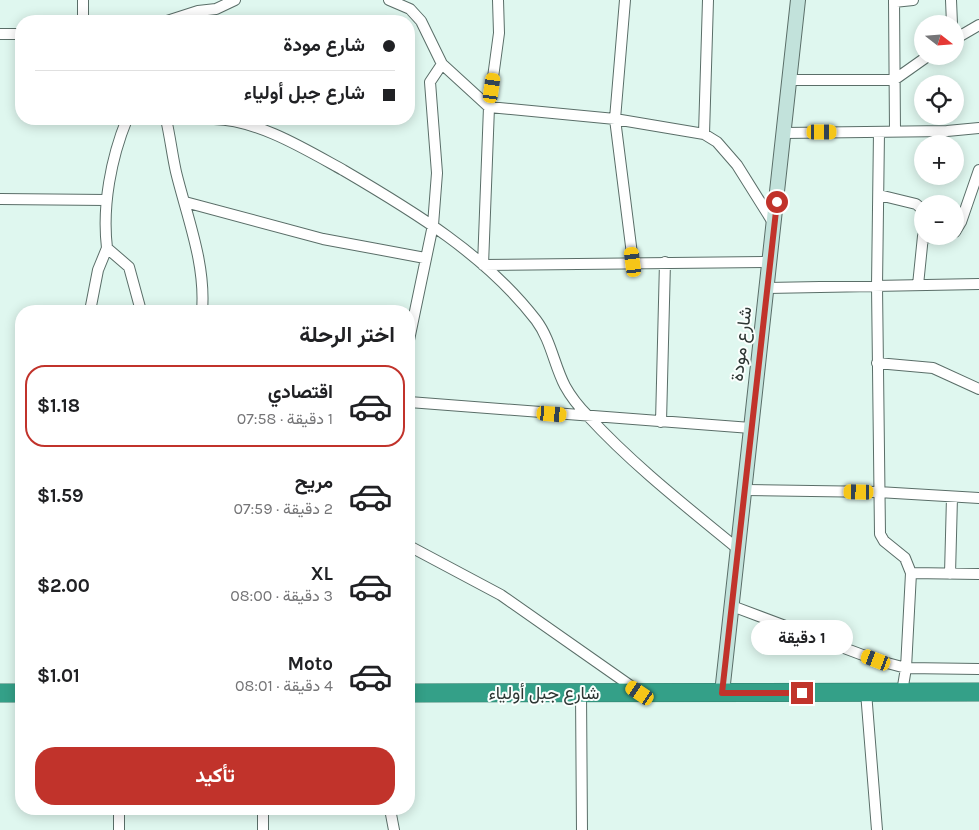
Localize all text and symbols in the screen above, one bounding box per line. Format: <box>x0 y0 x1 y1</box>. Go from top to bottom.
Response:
north arrow <box>914 15 964 65</box>
map controls <box>914 15 964 245</box>
text: شارع مودة <box>283 34 365 56</box>
car <box>482 72 501 104</box>
button: locate <box>914 75 964 125</box>
text: شارع جبل أولياء <box>244 82 365 104</box>
car <box>807 125 837 140</box>
button: + <box>914 135 964 185</box>
route start <box>766 191 788 213</box>
button: − <box>914 195 964 245</box>
car <box>623 246 642 278</box>
street label: شارع مودة <box>726 305 757 383</box>
text: اختر الرحلة <box>299 322 395 348</box>
text: اقتصادي <box>268 381 333 403</box>
icon: car <box>348 384 393 429</box>
text: $1.18 <box>37 395 80 417</box>
car <box>536 405 567 423</box>
text: 1 دقيقة · 07:58 <box>237 409 333 428</box>
text: مريح <box>295 471 333 493</box>
icon: car <box>348 474 393 519</box>
car <box>843 484 874 500</box>
text: $1.59 <box>37 485 84 507</box>
text: 2 دقيقة · 07:59 <box>233 499 333 518</box>
text: XL <box>311 563 333 585</box>
icon: car <box>348 564 393 609</box>
text: $2.00 <box>37 575 90 597</box>
text: 3 دقيقة · 08:00 <box>230 586 333 605</box>
callout: 1 دقيقة <box>751 620 853 656</box>
text: 1 دقيقة <box>778 628 826 647</box>
car <box>859 648 892 672</box>
text: Moto <box>287 653 333 675</box>
icon: car <box>348 654 393 699</box>
text: $1.01 <box>37 665 80 687</box>
text: 4 دقيقة · 08:01 <box>235 676 333 695</box>
car <box>623 678 656 708</box>
street label: شارع جبل أولياء <box>489 682 600 705</box>
route end <box>791 682 813 704</box>
button: تأكيد <box>35 747 395 805</box>

